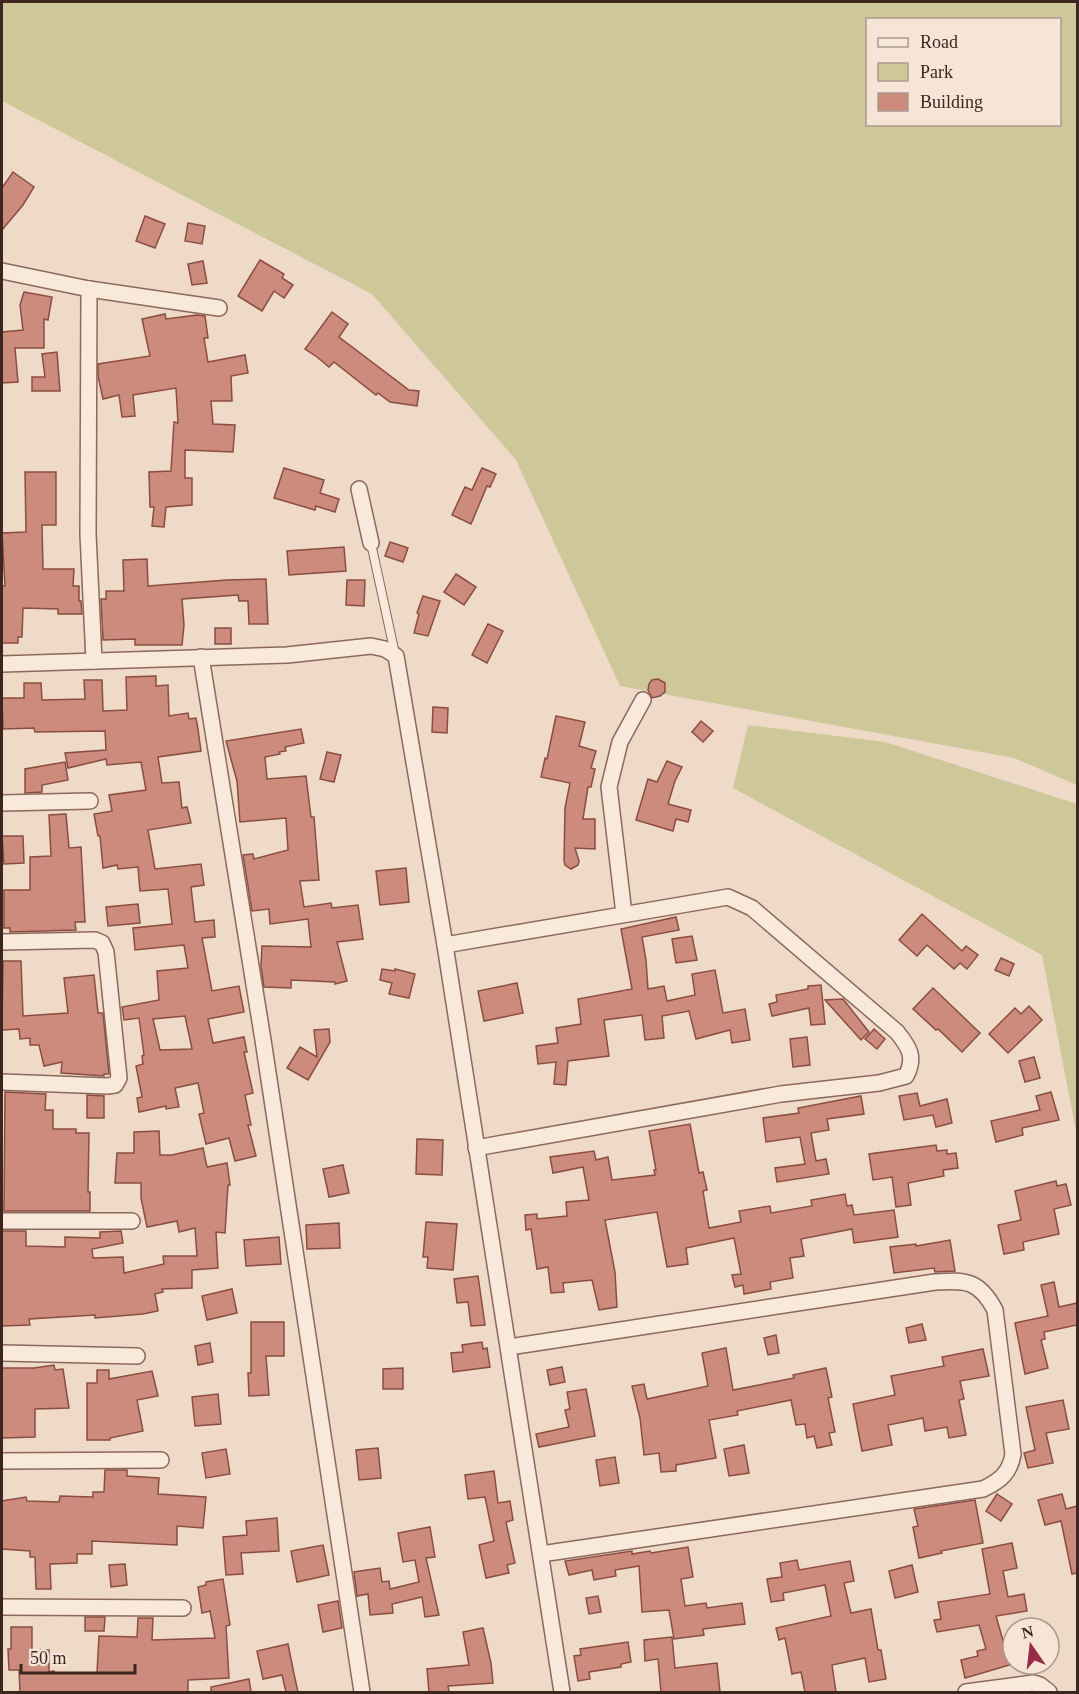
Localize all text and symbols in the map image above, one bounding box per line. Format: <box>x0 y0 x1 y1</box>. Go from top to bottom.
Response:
legend <box>866 18 1061 126</box>
text: Road <box>920 32 958 52</box>
text: Park <box>920 62 953 82</box>
text: Building <box>920 92 983 112</box>
north arrow <box>1001 1616 1061 1676</box>
text: N <box>1020 1622 1036 1642</box>
scale bar <box>21 1637 135 1675</box>
text: 50 m <box>30 1648 67 1668</box>

